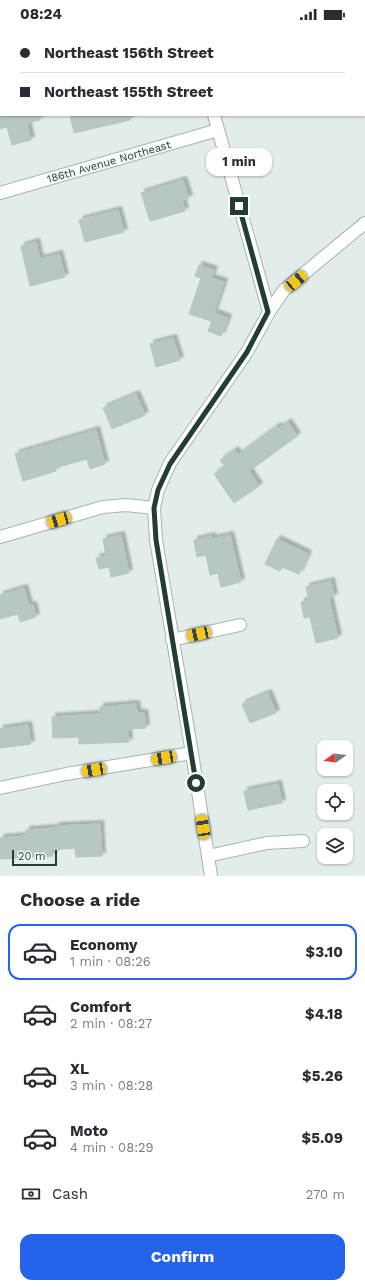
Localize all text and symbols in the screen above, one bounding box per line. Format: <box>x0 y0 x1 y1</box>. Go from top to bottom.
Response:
text: 08:24 <box>20 5 62 23</box>
text: Northeast 156th Street <box>44 44 214 62</box>
text: Northeast 155th Street <box>44 83 213 101</box>
street label: 186th Avenue Northeast <box>46 138 173 186</box>
callout: 1 min <box>206 148 272 176</box>
text: 1 min <box>222 154 256 169</box>
route end <box>230 197 248 215</box>
car <box>283 269 309 293</box>
car <box>46 511 72 529</box>
car <box>186 626 212 642</box>
north arrow <box>317 740 353 776</box>
map controls <box>317 740 353 864</box>
car <box>151 750 177 766</box>
car <box>81 762 107 778</box>
route start <box>187 774 205 792</box>
button: locate <box>317 784 353 820</box>
car <box>195 814 211 840</box>
button: layers <box>317 828 353 864</box>
scale bar <box>12 848 57 867</box>
text: 20 m <box>18 850 46 863</box>
text: Choose a ride <box>20 889 140 910</box>
icon: car <box>22 934 58 970</box>
text: Economy <box>70 936 137 954</box>
text: $3.10 <box>306 943 343 961</box>
text: 1 min · 08:26 <box>70 954 151 969</box>
icon: car <box>22 996 58 1032</box>
text: Comfort <box>70 998 131 1016</box>
text: $4.18 <box>305 1005 343 1023</box>
text: 2 min · 08:27 <box>70 1016 152 1031</box>
icon: car <box>22 1058 58 1094</box>
text: XL <box>70 1060 89 1078</box>
text: $5.26 <box>302 1067 343 1085</box>
text: 3 min · 08:28 <box>70 1078 153 1093</box>
icon: car <box>22 1120 58 1156</box>
text: Moto <box>70 1122 108 1140</box>
text: $5.09 <box>302 1129 343 1147</box>
text: 4 min · 08:29 <box>70 1140 154 1155</box>
icon: cash <box>20 1183 42 1205</box>
text: Cash <box>52 1185 88 1203</box>
text: 270 m <box>306 1187 345 1202</box>
button: Confirm <box>20 1234 345 1280</box>

